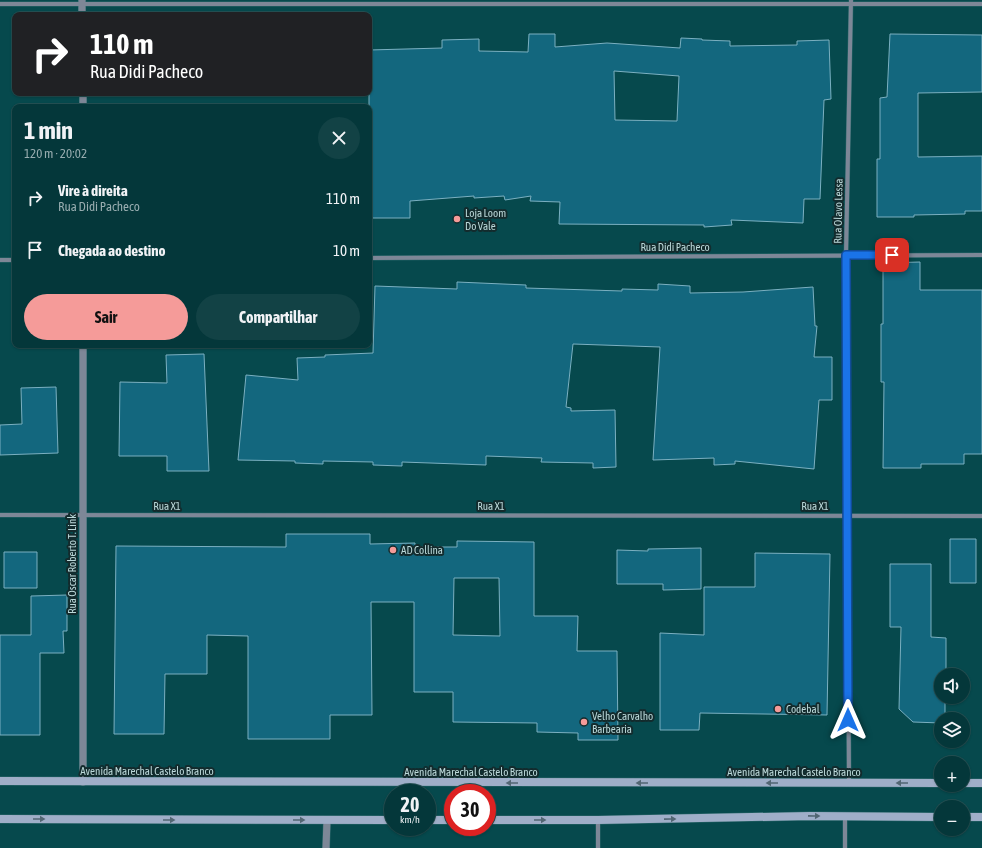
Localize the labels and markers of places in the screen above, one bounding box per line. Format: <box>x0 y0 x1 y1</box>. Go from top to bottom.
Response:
place label: Loja Loom Do Vale <box>465 207 506 232</box>
marker: Loja Loom Do Vale <box>452 214 462 224</box>
pin <box>875 238 909 272</box>
place label: AD Collina <box>401 544 443 556</box>
marker: AD Collina <box>388 545 398 555</box>
place label: Codebal <box>786 703 820 715</box>
marker: Codebal <box>773 704 783 714</box>
place label: Velho Carvalho Barbearia <box>592 710 653 735</box>
marker: Velho Carvalho Barbearia <box>579 717 589 727</box>

